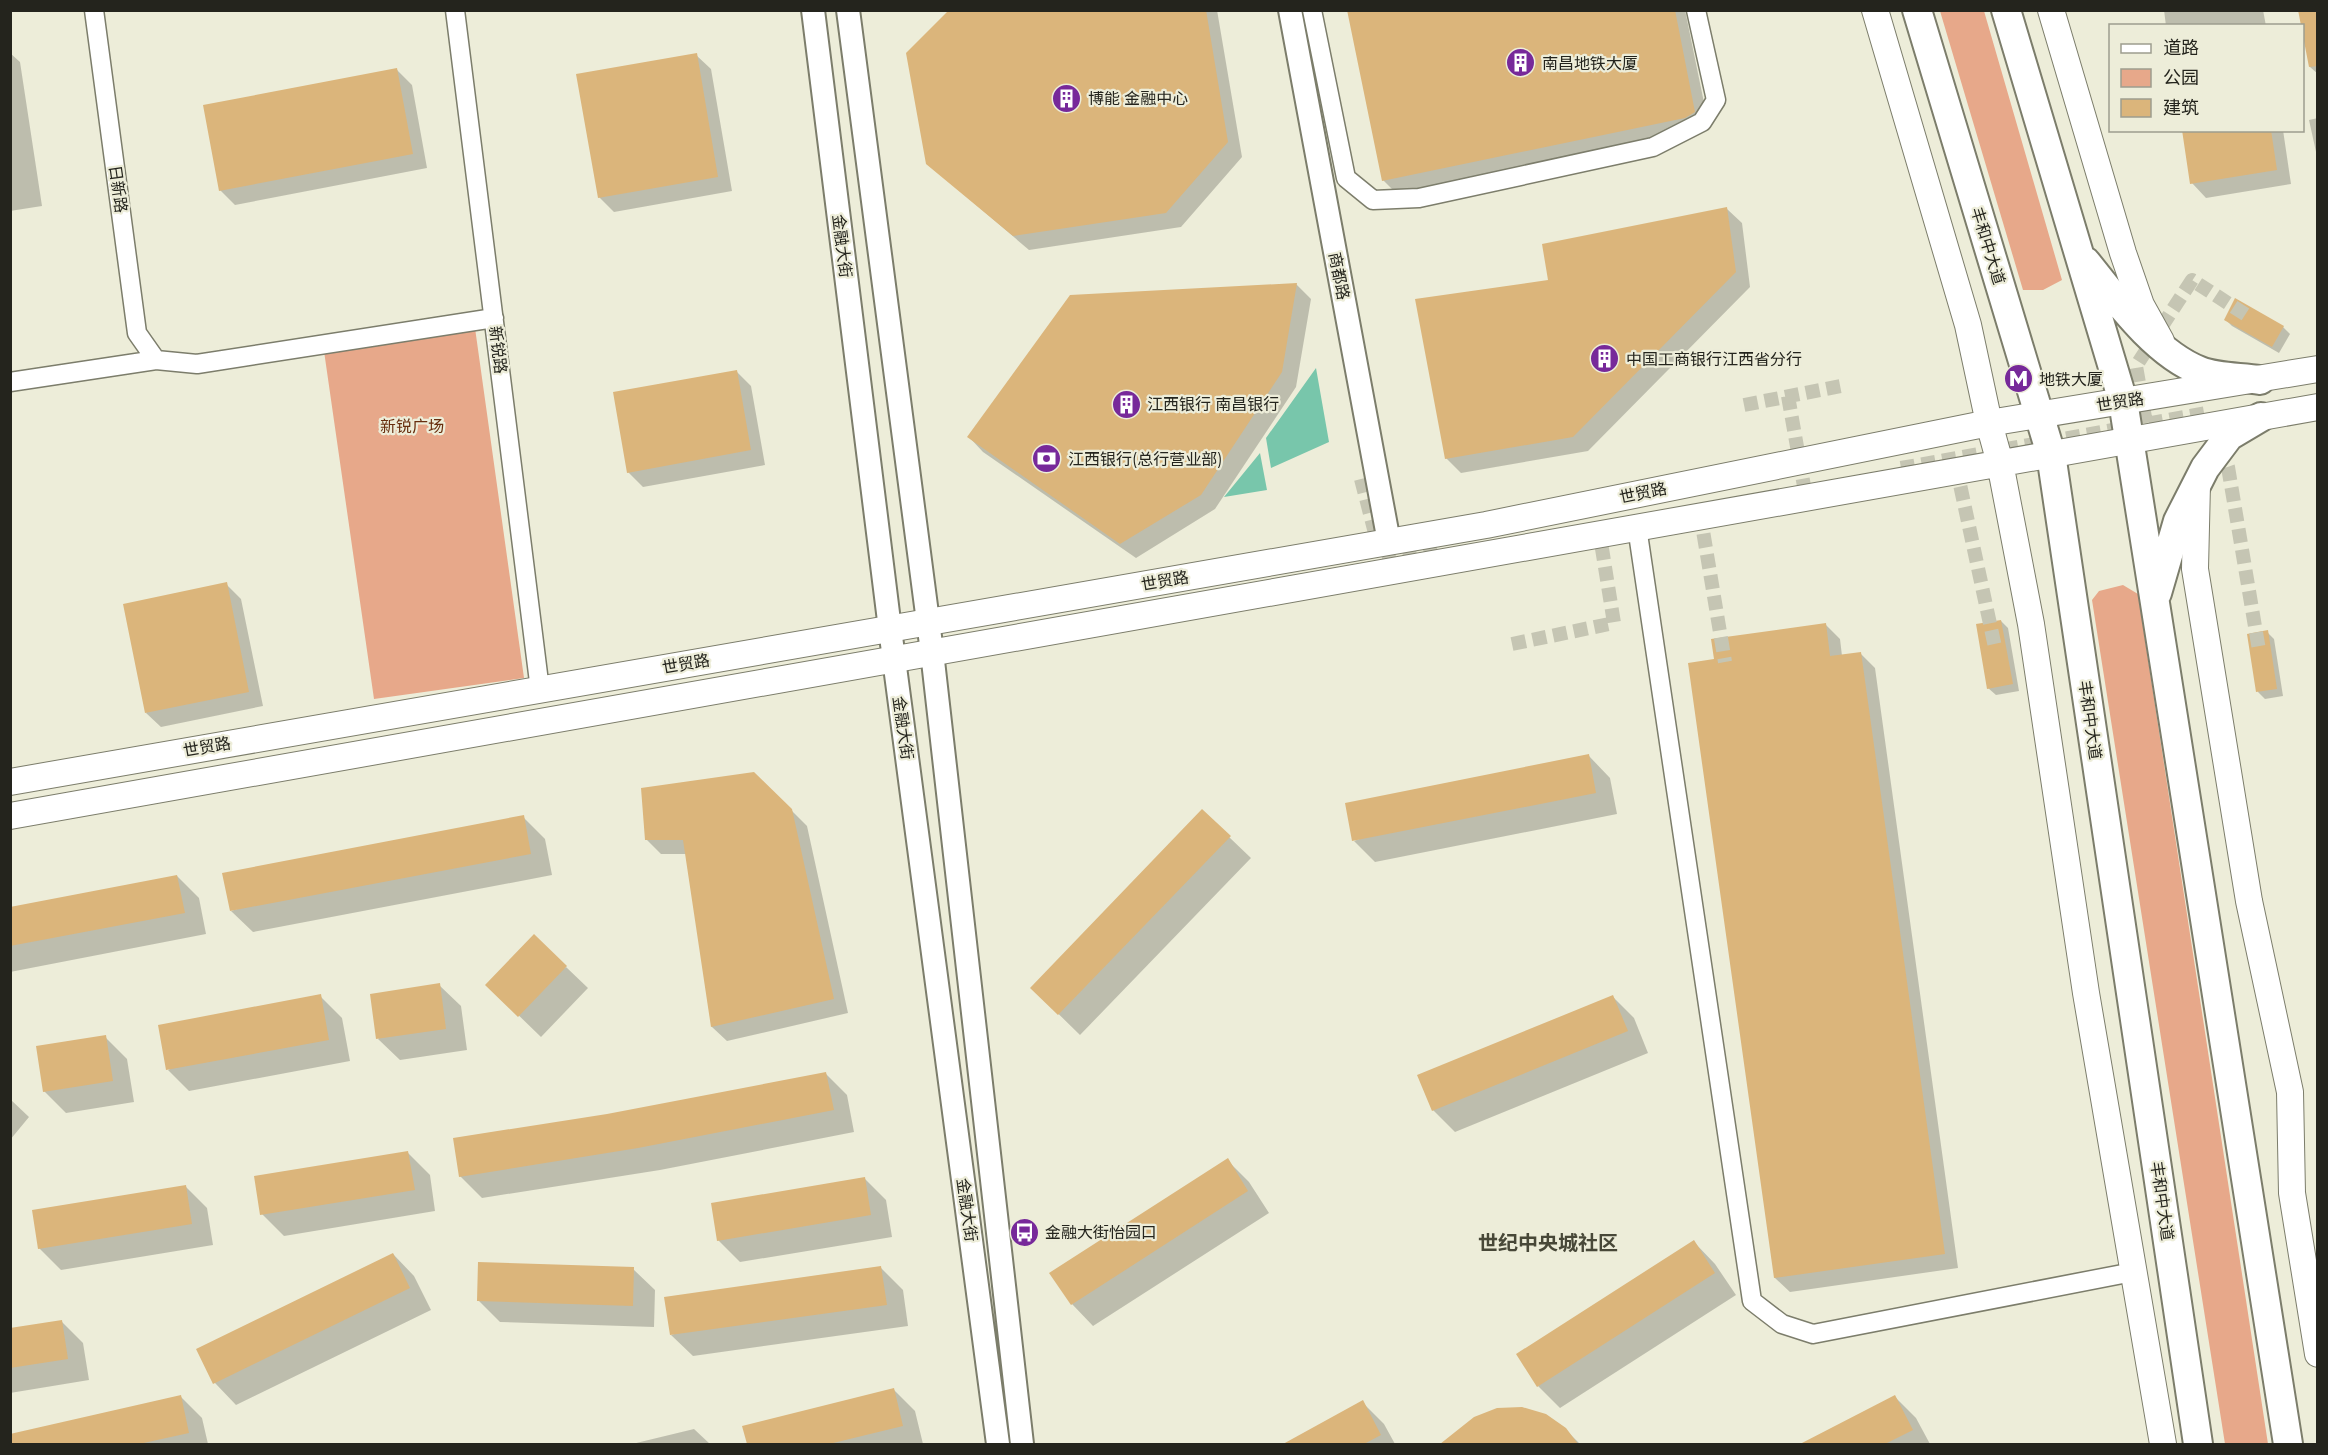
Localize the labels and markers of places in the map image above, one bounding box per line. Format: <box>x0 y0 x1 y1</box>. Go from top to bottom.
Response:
building icon: 南昌地铁大厦 <box>1505 47 1537 79</box>
place label: 南昌地铁大厦 <box>1542 54 1638 73</box>
building icon: 博能 金融中心 <box>1051 82 1083 114</box>
place label: 博能 金融中心 <box>1088 89 1188 108</box>
building icon: 中国工商银行江西省分行 <box>1589 343 1621 375</box>
place label: 中国工商银行江西省分行 <box>1626 350 1802 369</box>
metro station icon: 地铁大厦 <box>2002 363 2034 395</box>
place label: 地铁大厦 <box>2039 370 2103 389</box>
building icon: 江西银行 南昌银行 <box>1110 388 1142 420</box>
place label: 江西银行 南昌银行 <box>1147 395 1279 414</box>
bank icon: 江西银行(总行营业部) <box>1031 443 1063 475</box>
place label: 江西银行(总行营业部) <box>1068 450 1223 469</box>
bus stop icon: 金融大街怡园口 <box>1008 1216 1040 1248</box>
place label: 金融大街怡园口 <box>1045 1223 1157 1242</box>

